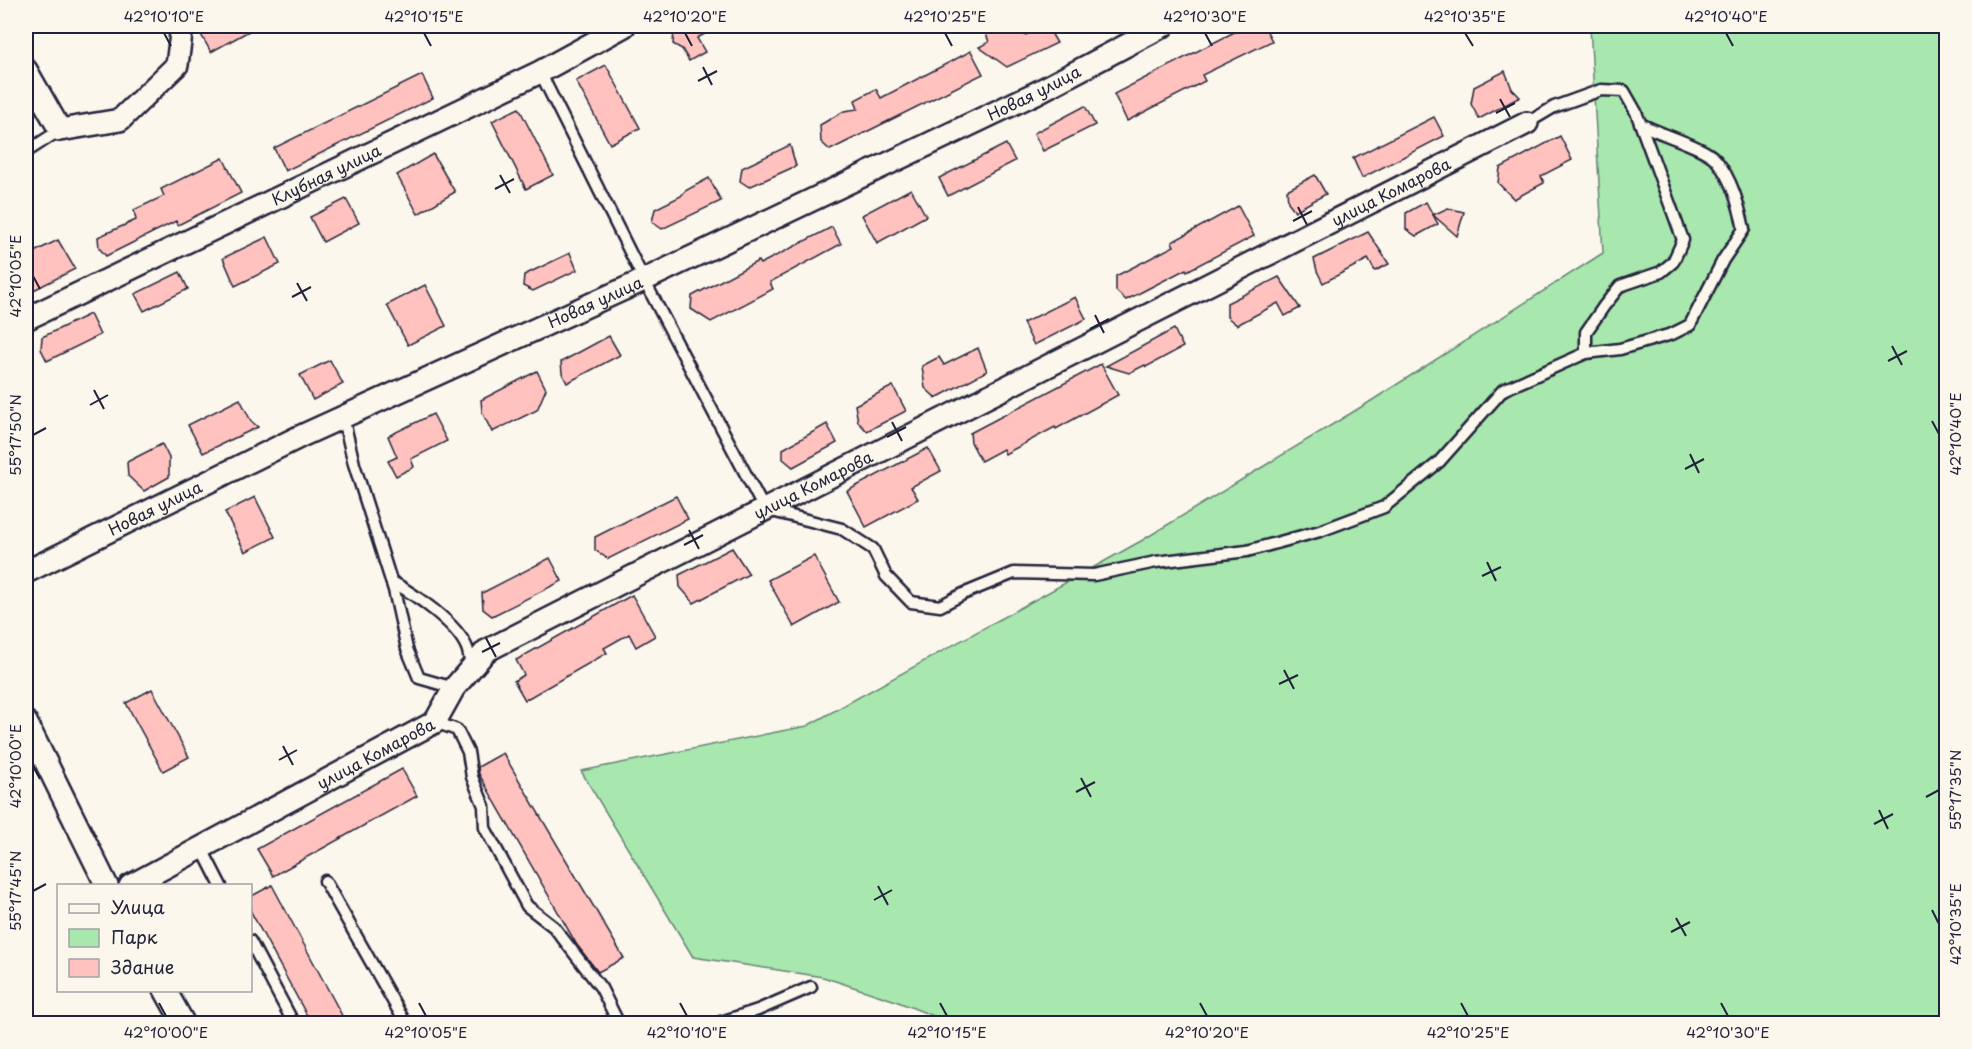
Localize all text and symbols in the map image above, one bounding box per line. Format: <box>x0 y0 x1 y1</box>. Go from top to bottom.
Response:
text: 42°10'10"E <box>124 4 204 27</box>
text: 42°10'15"E <box>384 4 464 27</box>
text: 42°10'20"E <box>643 4 727 27</box>
text: 42°10'25"E <box>904 4 986 27</box>
text: 42°10'30"E <box>1163 4 1247 27</box>
text: 42°10'35"E <box>1424 4 1506 27</box>
text: 42°10'40"E <box>1684 4 1768 27</box>
street label: Новая улица <box>983 59 1085 126</box>
street label: Клубная улица <box>267 137 385 210</box>
street label: улица Комарова <box>1327 151 1454 231</box>
text: 42°10'05"E <box>3 235 26 317</box>
street label: Новая улица <box>543 269 646 333</box>
text: 42°10'40"E <box>1943 392 1966 476</box>
text: 55°17'50"N <box>3 394 26 476</box>
street label: улица Комарова <box>749 444 877 524</box>
street label: Новая улица <box>104 474 206 541</box>
street label: улица Комарова <box>312 711 439 795</box>
text: 42°10'00"E <box>3 724 26 808</box>
text: 55°17'35"N <box>1943 749 1966 831</box>
text: 55°17'45"N <box>3 851 26 931</box>
text: 42°10'35"E <box>1943 883 1966 965</box>
legend <box>57 884 252 992</box>
text: Улица <box>111 893 165 920</box>
text: Парк <box>111 923 158 950</box>
text: Здание <box>111 953 174 980</box>
text: 42°10'00"E <box>124 1020 208 1043</box>
text: 42°10'05"E <box>385 1020 467 1043</box>
text: 42°10'10"E <box>647 1020 727 1043</box>
text: 42°10'15"E <box>907 1020 987 1043</box>
text: 42°10'20"E <box>1165 1020 1249 1043</box>
text: 42°10'25"E <box>1427 1020 1509 1043</box>
text: 42°10'30"E <box>1686 1020 1770 1043</box>

